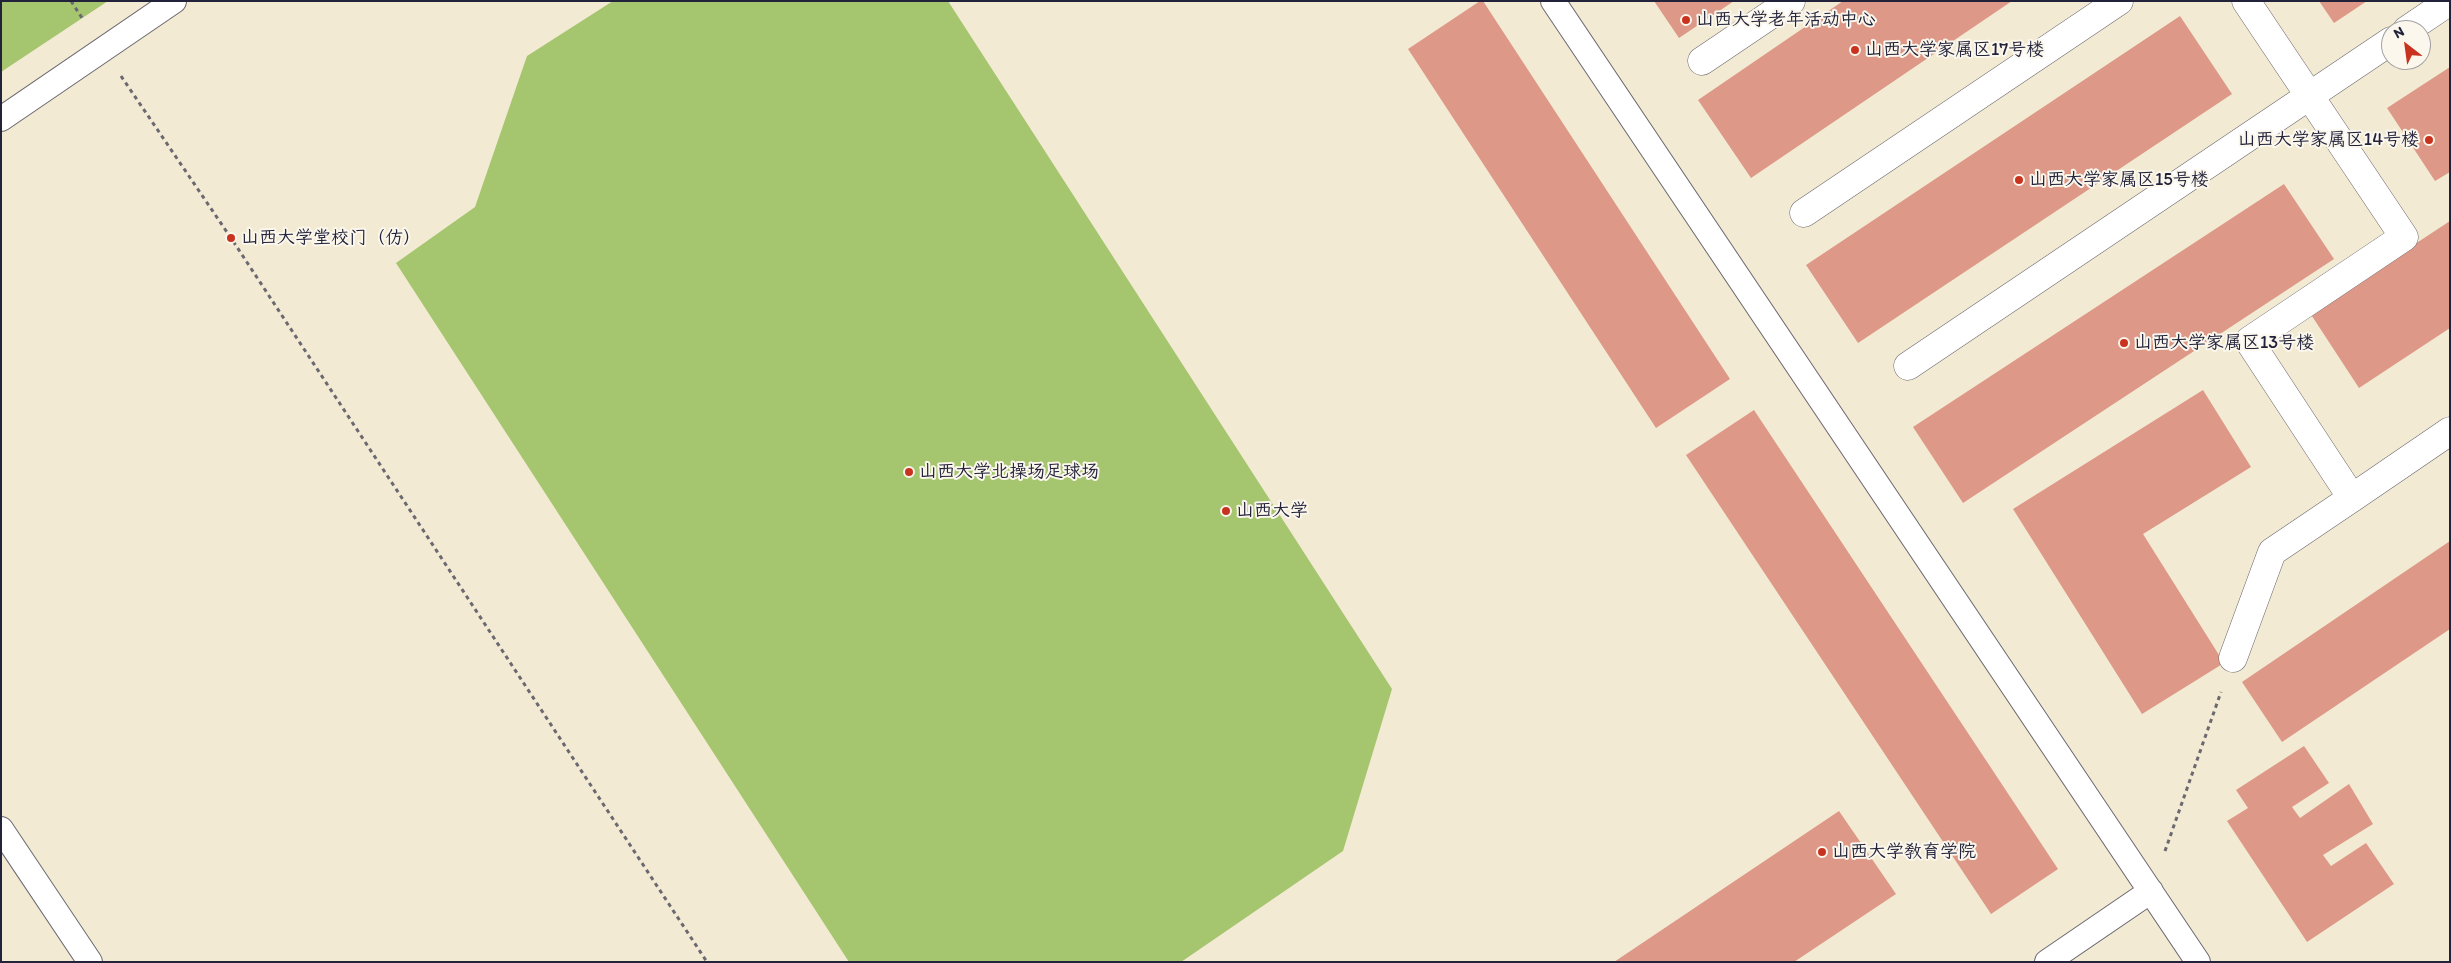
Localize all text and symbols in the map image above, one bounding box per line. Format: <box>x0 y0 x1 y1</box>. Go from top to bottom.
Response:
place label: 山西大学老年活动中心 <box>1696 9 1876 31</box>
marker: 山西大学老年活动中心 <box>1680 14 1692 26</box>
north arrow <box>2381 20 2431 70</box>
text: N <box>2390 23 2407 42</box>
place label: 山西大学家属区17号楼 <box>1865 39 2044 61</box>
marker: 山西大学家属区17号楼 <box>1849 44 1861 56</box>
place label: 山西大学家属区14号楼 <box>2238 129 2419 151</box>
marker: 山西大学家属区14号楼 <box>2423 134 2435 146</box>
place label: 山西大学家属区15号楼 <box>2029 169 2209 191</box>
marker: 山西大学家属区15号楼 <box>2013 174 2025 186</box>
place label: 山西大学堂校门（仿） <box>241 227 421 249</box>
marker: 山西大学堂校门（仿） <box>225 232 237 244</box>
place label: 山西大学家属区13号楼 <box>2134 332 2314 354</box>
marker: 山西大学家属区13号楼 <box>2118 337 2130 349</box>
place label: 山西大学北操场足球场 <box>919 461 1099 483</box>
marker: 山西大学北操场足球场 <box>903 466 915 478</box>
place label: 山西大学 <box>1236 500 1308 522</box>
marker: 山西大学 <box>1220 505 1232 517</box>
place label: 山西大学教育学院 <box>1832 841 1976 863</box>
marker: 山西大学教育学院 <box>1816 846 1828 858</box>

